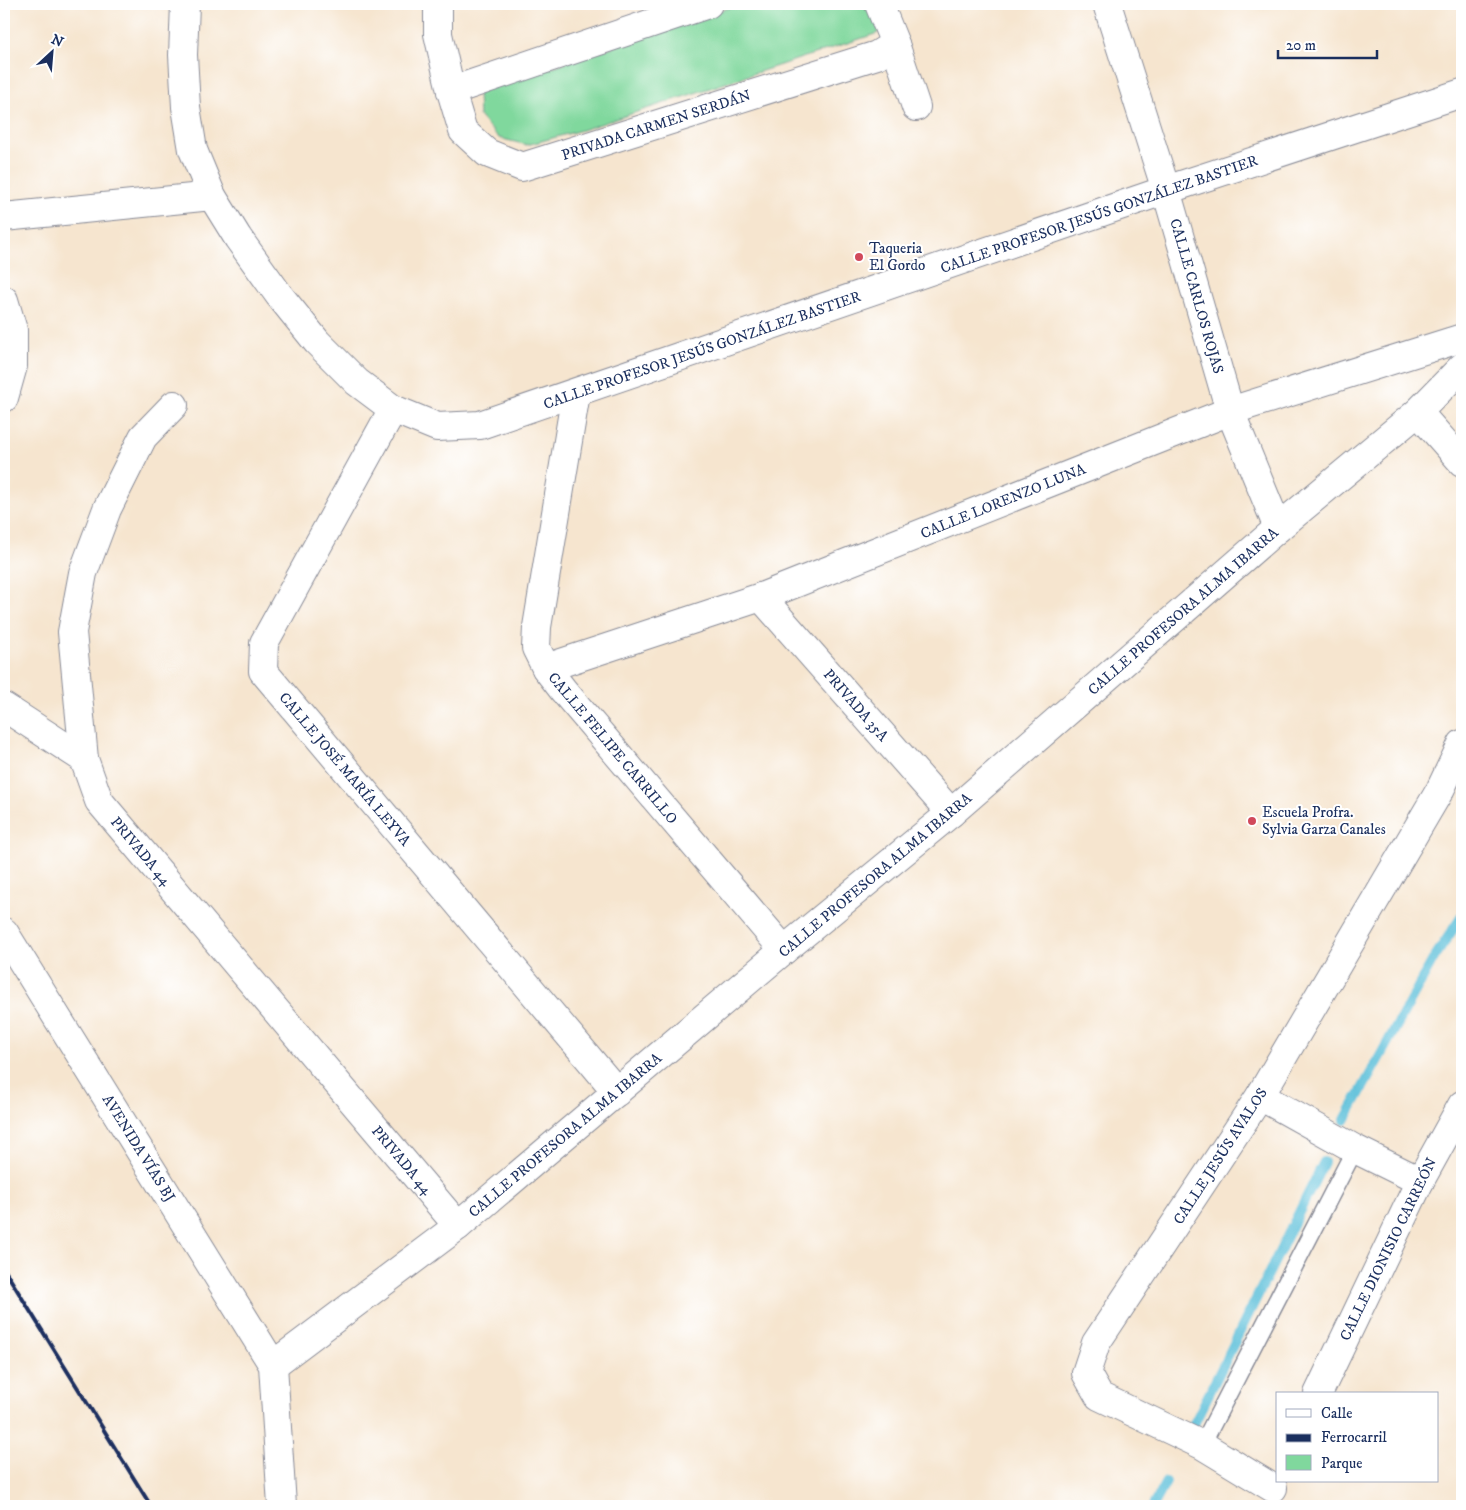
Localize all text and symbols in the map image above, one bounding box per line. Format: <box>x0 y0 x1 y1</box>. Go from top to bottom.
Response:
north arrow <box>28 28 78 78</box>
scale bar <box>1278 28 1377 60</box>
text: N <box>48 31 67 52</box>
text: 20 m <box>1286 36 1316 55</box>
street label: PRIVADA CARMEN SERDÁN <box>559 85 753 165</box>
street label: CALLE PROFESOR JESÚS GONZÁLEZ BASTIER <box>938 150 1260 278</box>
street label: CALLE CARLOS ROJAS <box>1165 216 1228 376</box>
place label: Taqueria El Gordo <box>869 239 925 275</box>
marker: Taqueria El Gordo <box>853 251 865 263</box>
street label: CALLE PROFESOR JESÚS GONZÁLEZ BASTIER <box>541 286 863 414</box>
street label: CALLE LORENZO LUNA <box>918 459 1089 543</box>
street label: CALLE PROFESORA ALMA IBARRA <box>1084 523 1283 699</box>
street label: PRIVADA 35A <box>819 665 893 746</box>
street label: CALLE FELIPE CARRILLO <box>544 669 682 828</box>
street label: CALLE JOSÉ MARÍA LEYVA <box>275 688 416 850</box>
street label: CALLE PROFESORA ALMA IBARRA <box>775 789 976 962</box>
place label: Escuela Profra. Sylvia Garza Canales <box>1262 803 1386 839</box>
street label: PRIVADA 44 <box>106 813 175 890</box>
marker: Escuela Profra. Sylvia Garza Canales <box>1246 815 1258 827</box>
street label: CALLE PROFESORA ALMA IBARRA <box>465 1049 666 1222</box>
street label: CALLE JESÚS AVALOS <box>1168 1084 1272 1228</box>
street label: AVENIDA VÍAS BJ <box>98 1090 180 1206</box>
street label: PRIVADA 44 <box>367 1122 436 1199</box>
street label: CALLE DIONISIO CARREÓN <box>1336 1154 1441 1344</box>
legend <box>1276 1392 1438 1482</box>
text: Calle <box>1321 1404 1353 1423</box>
text: Ferrocarril <box>1321 1428 1387 1447</box>
text: Parque <box>1321 1454 1362 1473</box>

